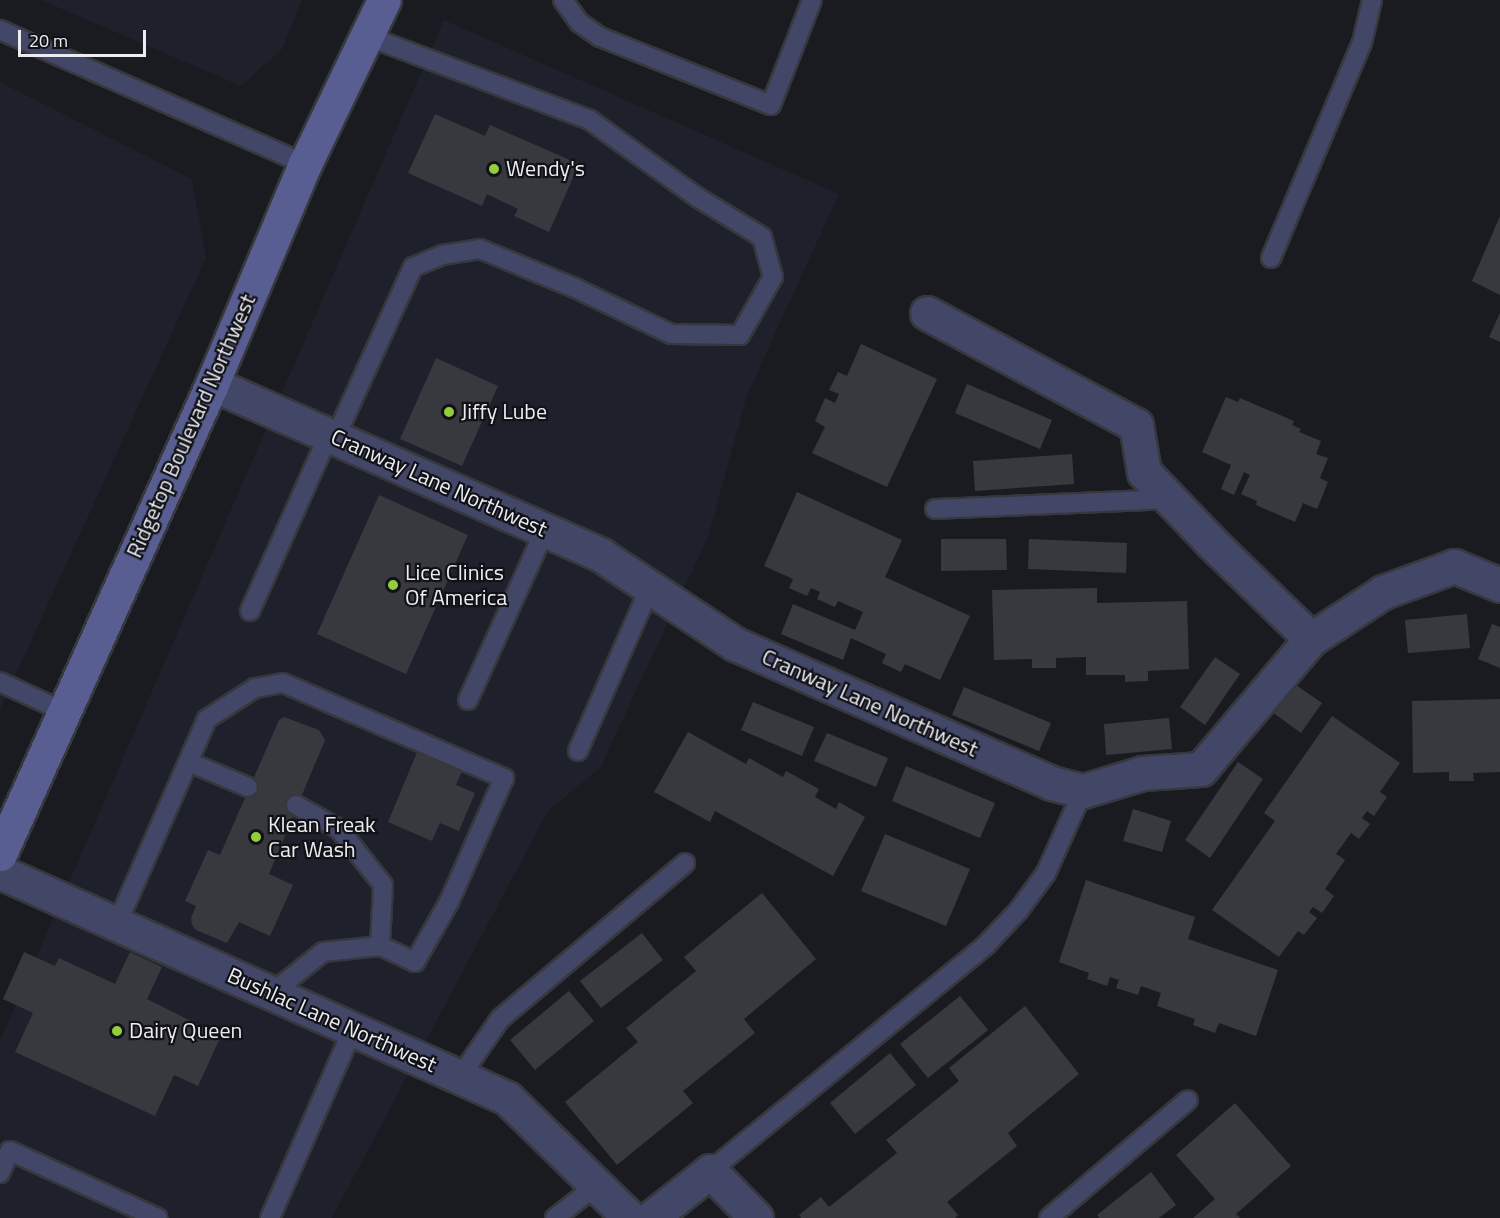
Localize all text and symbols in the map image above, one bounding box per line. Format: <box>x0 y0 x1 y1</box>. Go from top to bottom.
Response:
scale bar <box>21 18 148 56</box>
text: 20 m <box>29 27 68 54</box>
place label: Wendy's <box>506 156 585 182</box>
marker: Wendy's <box>487 162 501 176</box>
street label: Ridgetop Boulevard Northwest <box>121 290 261 562</box>
place label: Jiffy Lube <box>461 399 547 425</box>
marker: Jiffy Lube <box>442 405 456 419</box>
street label: Cranway Lane Northwest <box>327 423 551 543</box>
place label: Lice Clinics Of America <box>405 559 507 610</box>
marker: Lice Clinics Of America <box>386 578 400 592</box>
street label: Cranway Lane Northwest <box>758 643 982 763</box>
place label: Klean Freak Car Wash <box>268 811 376 862</box>
marker: Klean Freak Car Wash <box>249 830 263 844</box>
street label: Bushlac Lane Northwest <box>223 962 441 1078</box>
place label: Dairy Queen <box>129 1018 242 1044</box>
marker: Dairy Queen <box>110 1024 124 1038</box>

